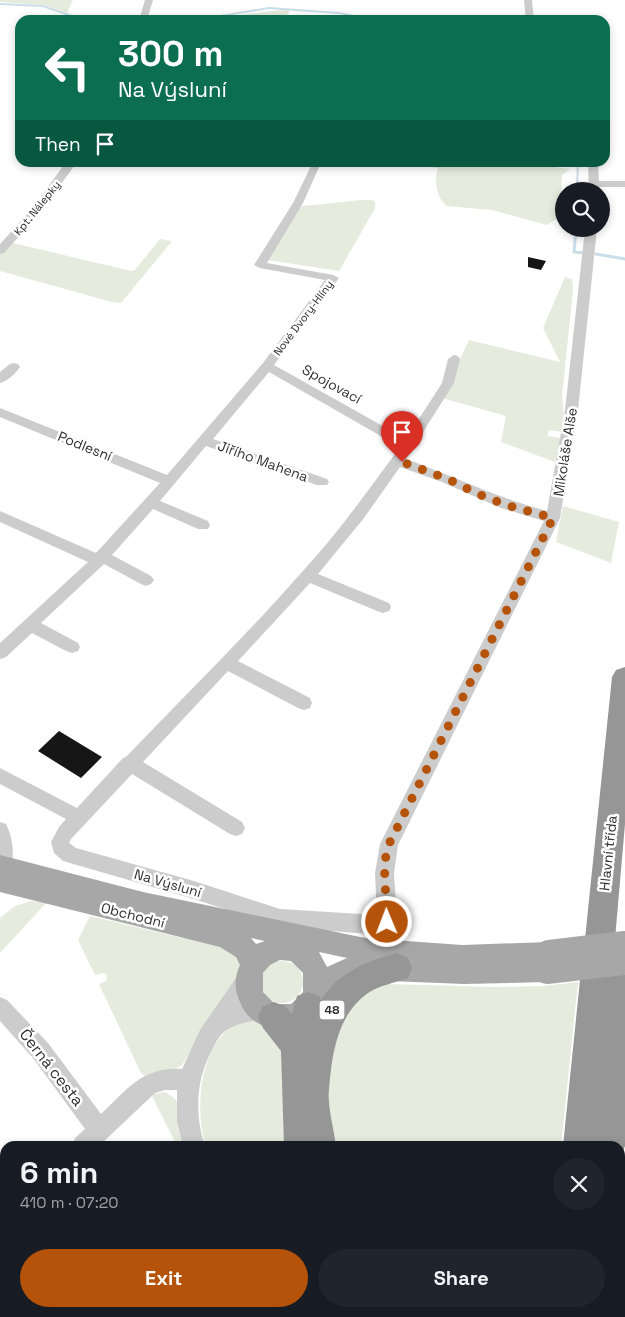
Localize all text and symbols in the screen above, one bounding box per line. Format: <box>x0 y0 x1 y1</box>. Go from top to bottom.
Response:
text: 300 m <box>118 32 223 76</box>
icon: left <box>35 35 100 100</box>
text: Na Výsluní <box>118 75 227 103</box>
icon: arrive <box>91 130 119 158</box>
text: Then <box>35 132 81 157</box>
street label: Kpt. Nálepky <box>11 178 63 238</box>
map controls <box>555 182 610 237</box>
button: search <box>555 182 610 237</box>
street label: Nové Dvory-Hlíny <box>270 278 336 358</box>
street label: Spojovací <box>299 360 365 408</box>
street label: Mikoláše Alše <box>549 406 581 498</box>
pin <box>381 411 423 462</box>
icon: arrive <box>388 418 416 446</box>
street label: Podlesní <box>55 427 115 465</box>
street label: Jiřího Mahena <box>215 436 311 486</box>
street label: Hlavní třída <box>595 814 621 892</box>
street label: Na Výsluní <box>132 865 204 901</box>
position arrow <box>360 895 412 947</box>
street label: Obchodní <box>99 898 167 932</box>
road number: 48 <box>320 1000 344 1020</box>
street label: Černá cesta <box>15 1024 88 1110</box>
text: 6 min <box>20 1153 98 1192</box>
button: close <box>553 1158 605 1210</box>
text: 410 m · 07:20 <box>20 1192 119 1213</box>
button: Exit <box>20 1249 308 1307</box>
button: Share <box>318 1249 605 1307</box>

